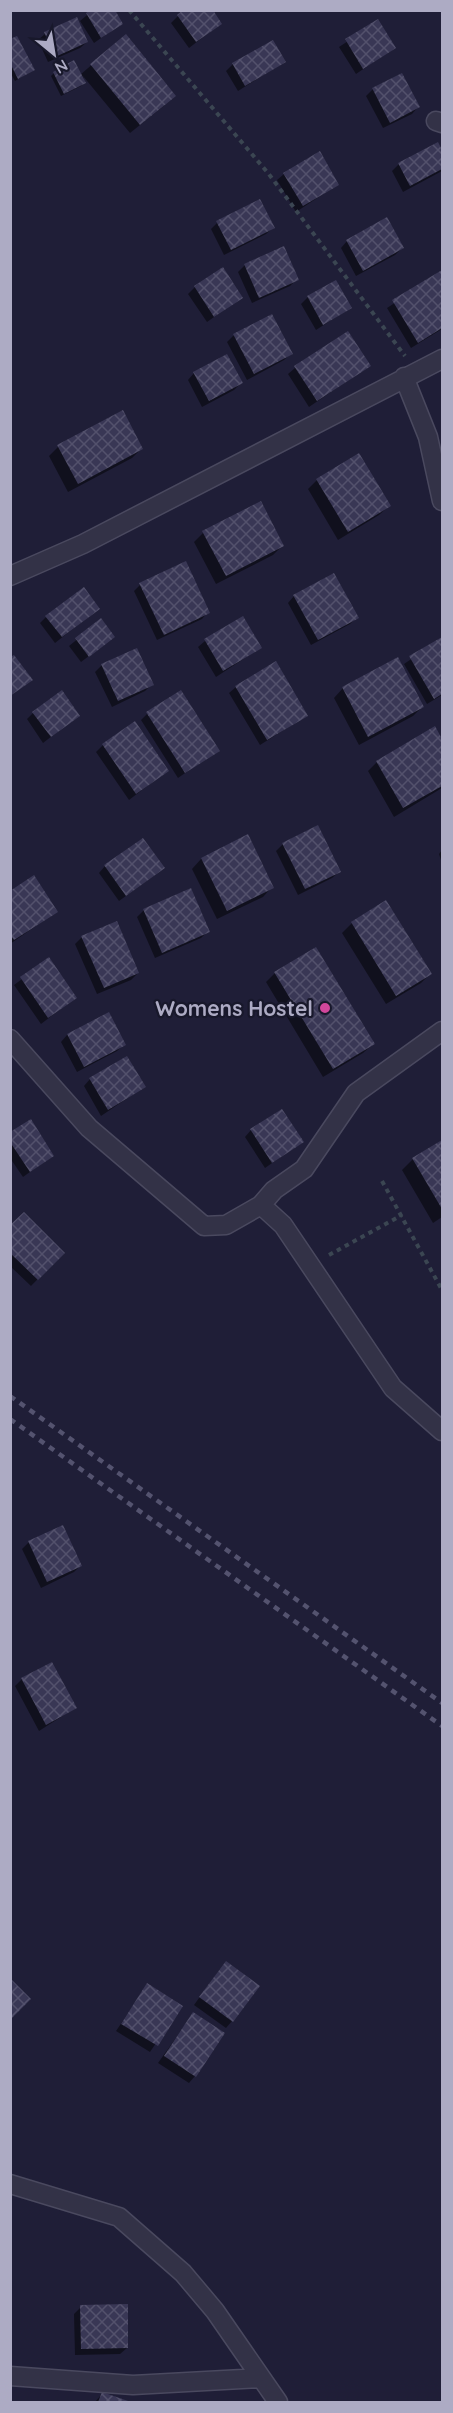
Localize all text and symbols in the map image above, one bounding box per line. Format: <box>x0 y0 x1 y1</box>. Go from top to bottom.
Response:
north arrow <box>24 24 84 84</box>
text: N <box>51 55 72 79</box>
place label: Womens Hostel <box>155 995 313 1021</box>
marker: Womens Hostel <box>318 1001 332 1015</box>

